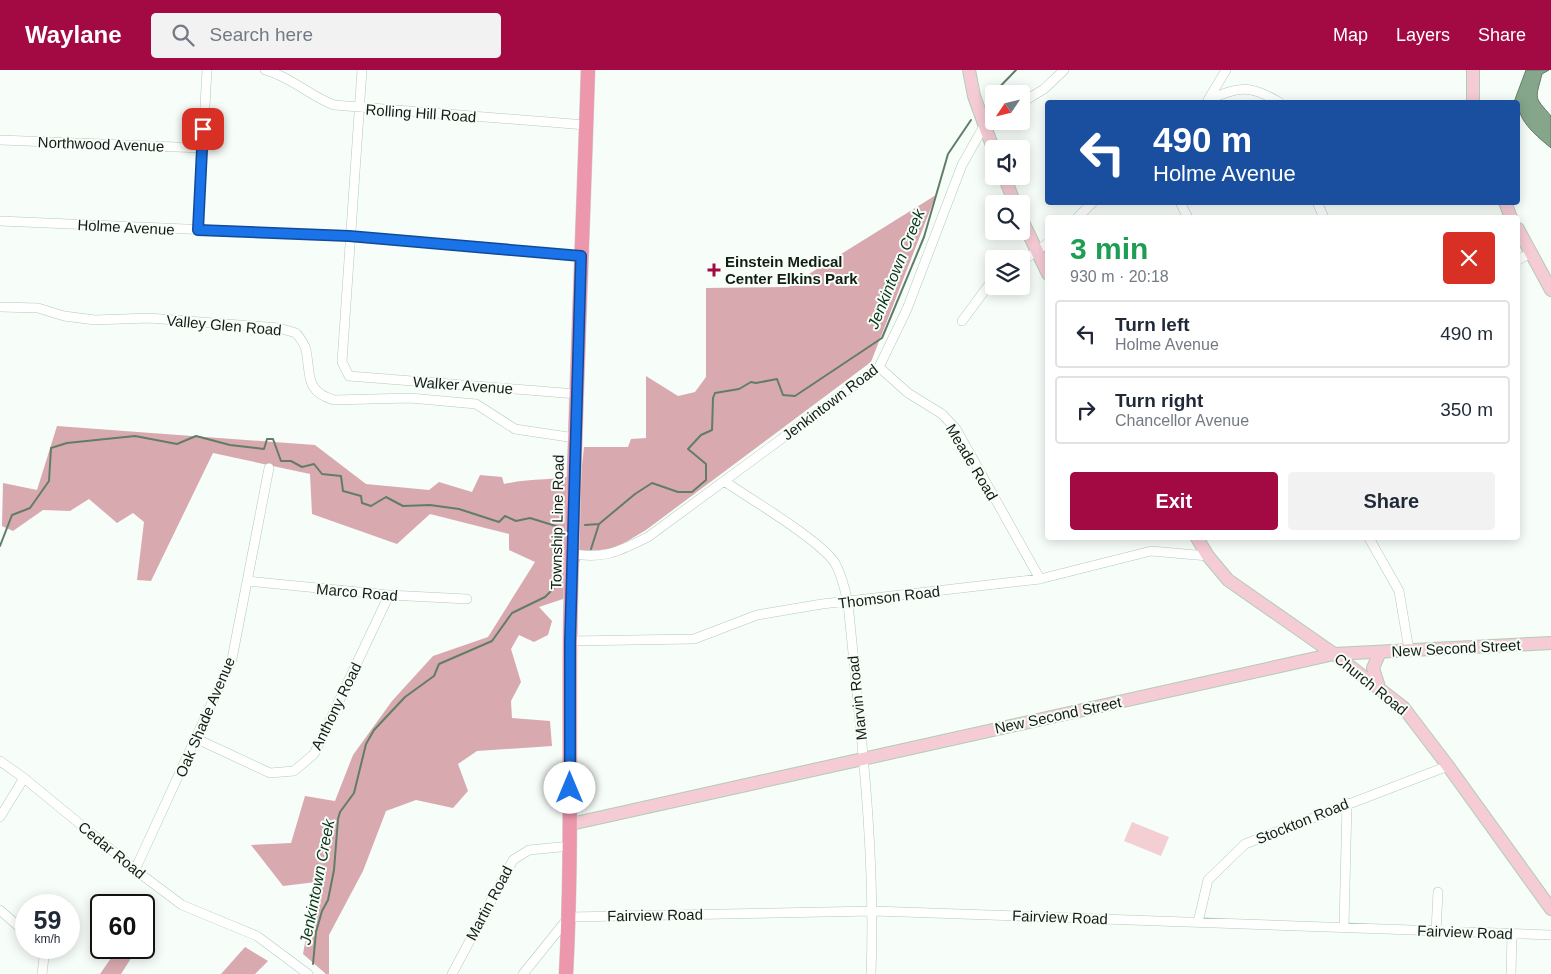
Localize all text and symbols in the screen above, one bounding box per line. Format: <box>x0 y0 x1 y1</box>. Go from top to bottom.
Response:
search box <box>151 13 501 58</box>
text: Waylane <box>25 21 121 48</box>
icon: search <box>169 21 197 49</box>
text: Search here <box>209 24 313 45</box>
text: Map <box>1333 25 1368 45</box>
text: Layers <box>1396 25 1450 45</box>
text: Share <box>1478 25 1526 45</box>
north arrow <box>985 85 1030 130</box>
map controls <box>985 85 1030 295</box>
street label: Rolling Hill Road <box>365 101 477 125</box>
pin <box>182 108 224 150</box>
icon: arrive <box>189 115 217 143</box>
icon: left <box>1070 120 1135 185</box>
text: 490 m <box>1153 120 1252 159</box>
street label: Northwood Avenue <box>37 133 165 155</box>
button: sound <box>985 140 1030 185</box>
text: Holme Avenue <box>1153 161 1296 186</box>
button: search <box>985 195 1030 240</box>
water label: Jenkintown Creek <box>864 206 928 332</box>
street label: Holme Avenue <box>77 216 175 238</box>
text: 3 min <box>1070 232 1148 265</box>
button: close <box>1443 232 1495 284</box>
button: layers <box>985 250 1030 295</box>
place label: Einstein Medical Center Elkins Park <box>725 253 858 287</box>
marker: Einstein Medical Center Elkins Park <box>707 263 721 277</box>
text: 930 m · 20:18 <box>1070 268 1169 285</box>
street label: Valley Glen Road <box>166 311 282 339</box>
text: Turn left <box>1115 314 1190 335</box>
icon: left <box>1072 320 1100 348</box>
text: 490 m <box>1440 323 1493 344</box>
text: Holme Avenue <box>1115 336 1219 353</box>
street label: Jenkintown Road <box>779 361 881 443</box>
street label: Walker Avenue <box>412 373 514 397</box>
text: Turn right <box>1115 390 1203 411</box>
icon: right <box>1072 396 1100 424</box>
text: 350 m <box>1440 399 1493 420</box>
text: Chancellor Avenue <box>1115 412 1249 429</box>
street label: Meade Road <box>943 421 1001 503</box>
street label: Township Line Road <box>547 454 567 590</box>
button: Exit <box>1070 472 1278 530</box>
button: Share <box>1288 472 1495 530</box>
street label: Marco Road <box>316 580 398 604</box>
street label: Thomson Road <box>837 582 941 612</box>
street label: New Second Street <box>1391 636 1522 660</box>
street label: Church Road <box>1331 650 1411 718</box>
street label: Oak Shade Avenue <box>172 654 238 780</box>
street label: Marvin Road <box>844 655 870 741</box>
street label: Anthony Road <box>308 660 364 752</box>
street label: New Second Street <box>993 693 1124 737</box>
position arrow <box>543 761 595 813</box>
street label: Stockton Road <box>1253 795 1351 847</box>
water label: Jenkintown Creek <box>296 817 338 947</box>
street label: Cedar Road <box>75 818 149 882</box>
street label: Martin Road <box>462 863 516 943</box>
speed limit sign: 60 <box>90 894 155 959</box>
text: 59 <box>34 906 61 934</box>
street label: Fairview Road <box>607 906 703 924</box>
street label: Fairview Road <box>1012 907 1108 927</box>
street label: Fairview Road <box>1417 922 1513 942</box>
text: km/h <box>34 932 61 946</box>

